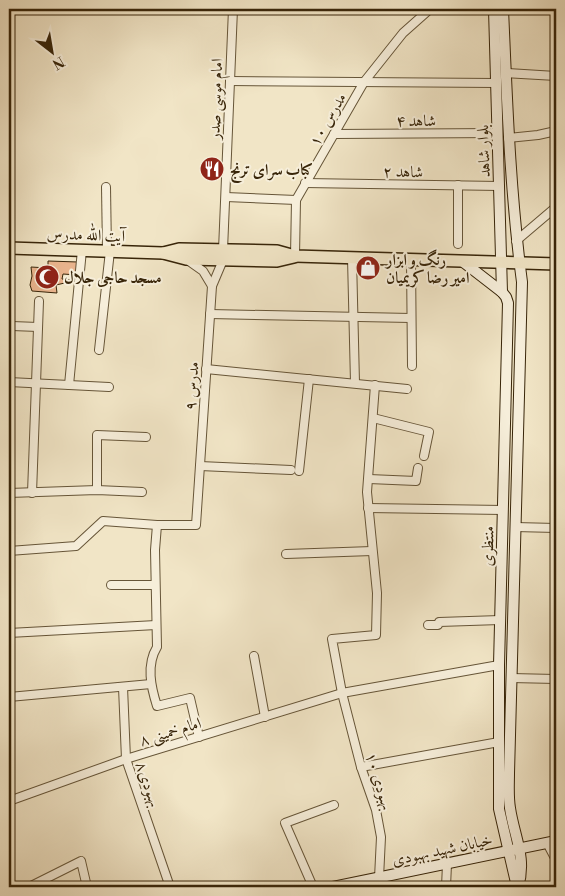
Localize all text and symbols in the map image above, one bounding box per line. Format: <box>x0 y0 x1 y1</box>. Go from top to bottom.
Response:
north arrow <box>28 28 78 78</box>
text: N <box>49 52 68 73</box>
street label: امام موسی صدر <box>205 58 231 142</box>
street label: مدرس ۱۰ <box>305 89 351 150</box>
street label: شاهد ۴ <box>396 111 436 131</box>
street label: بلوار شاهد <box>473 124 495 178</box>
restaurant icon: کباب سرای ترنج <box>199 156 225 182</box>
place label: کباب سرای ترنج <box>230 160 313 183</box>
street label: شاهد ۲ <box>383 162 423 182</box>
street label: آیت الله مدرس <box>46 221 127 246</box>
place label: رنگ و ابزار امیر رضا کریمیان <box>384 249 469 288</box>
shop icon: رنگ و ابزار امیر رضا کریمیان <box>355 255 381 281</box>
mosque icon: مسجد حاجی جلال <box>34 264 60 290</box>
place label: مسجد حاجی جلال <box>64 268 162 288</box>
street label: مدرس ۹ <box>180 361 204 411</box>
street label: منتظری <box>477 525 499 567</box>
street label: امام خمینی ۸ <box>137 713 205 755</box>
street label: بهبودی ۱۰ <box>361 750 397 813</box>
street label: بهبودی۸ <box>131 759 165 810</box>
street label: خیابان شهید بهبودی <box>390 830 494 870</box>

